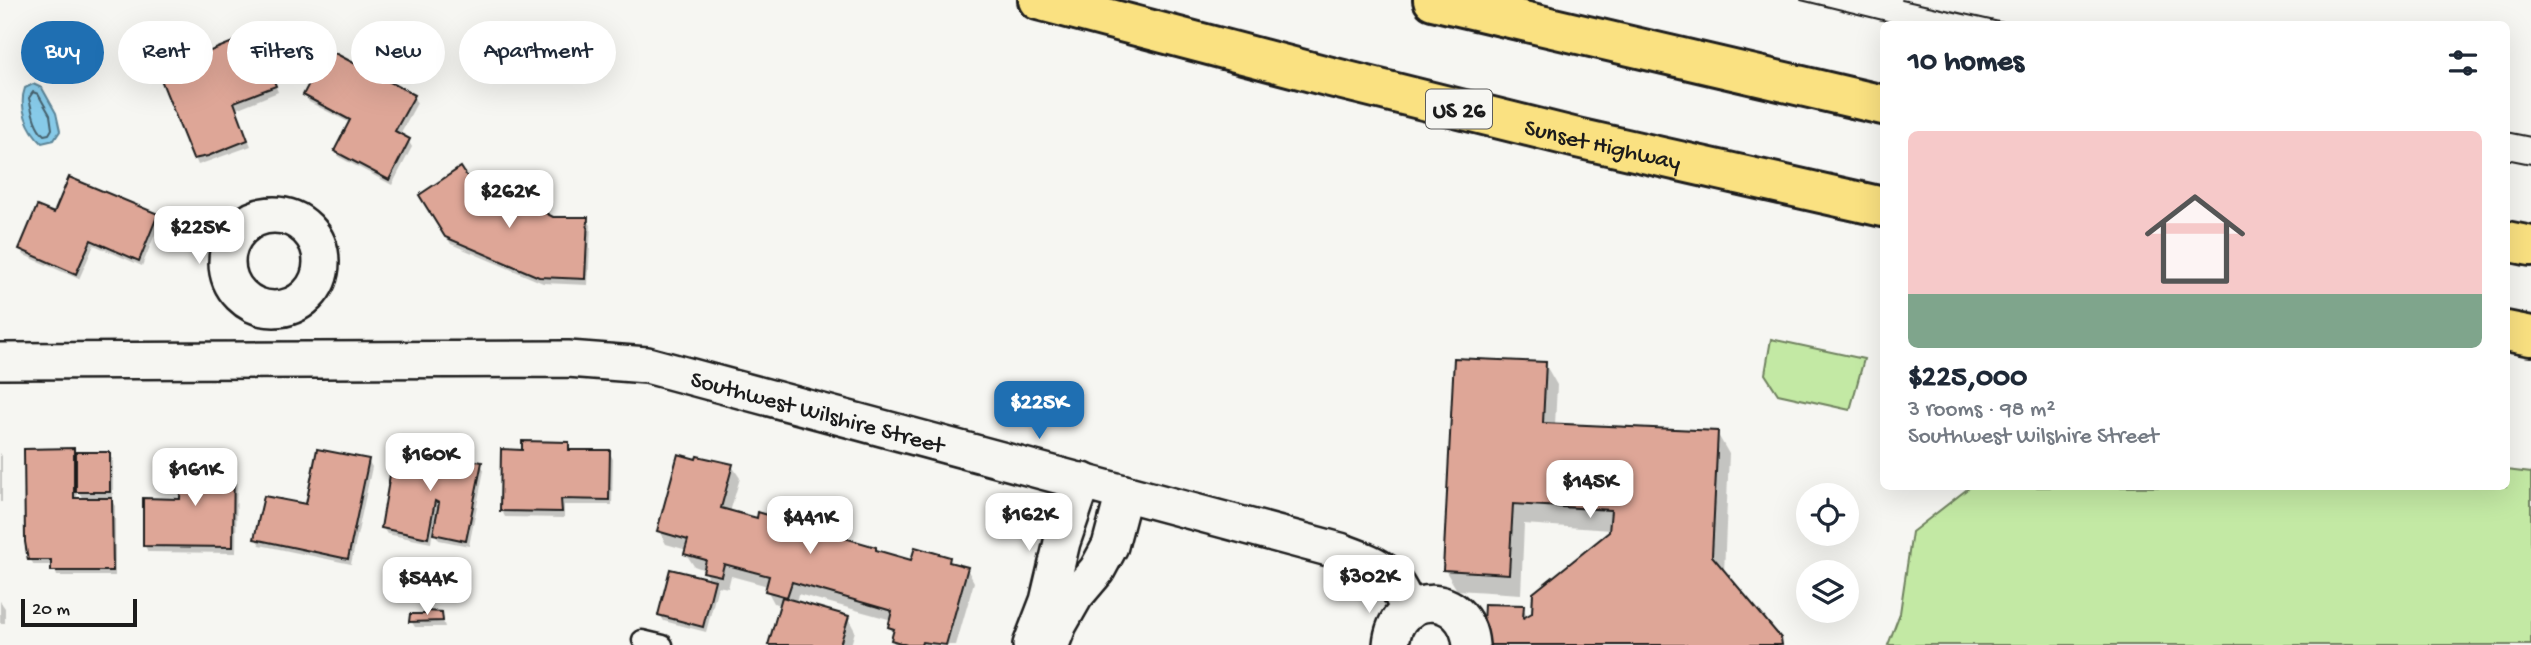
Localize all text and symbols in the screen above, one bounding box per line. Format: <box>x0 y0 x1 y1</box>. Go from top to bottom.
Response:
chip: Buy <box>21 21 104 84</box>
chip: Rent <box>118 21 213 84</box>
chip: Filters <box>227 21 337 84</box>
chip: New <box>351 21 445 84</box>
chip: Apartment <box>459 21 616 84</box>
icon: filters <box>2444 44 2482 82</box>
text: 10 homes <box>1908 46 2024 81</box>
road number: US 26 <box>1426 90 1492 128</box>
street label: Sunset Highway <box>1521 115 1683 179</box>
pin: $262K <box>460 170 558 230</box>
icon: home <box>2132 176 2258 302</box>
text: $262K <box>480 179 538 206</box>
pin: $225K <box>150 206 248 266</box>
text: $225K <box>170 215 228 242</box>
text: $225,000 <box>1908 362 2027 397</box>
street label: Southwest Wilshire Street <box>687 366 949 463</box>
pin: $225K <box>990 382 1088 441</box>
text: $225K <box>1010 390 1068 417</box>
text: 3 rooms · 98 m² <box>1908 397 2055 424</box>
text: Southwest Wilshire Street <box>1908 424 2158 451</box>
pin: $160K <box>381 434 479 493</box>
text: $160K <box>401 442 459 469</box>
pin: $161K <box>146 448 244 508</box>
text: $161K <box>168 457 222 484</box>
pin: $145K <box>1541 461 1639 520</box>
text: $145K <box>1562 469 1618 496</box>
map controls <box>1796 483 1859 623</box>
button: locate <box>1796 483 1859 546</box>
pin: $162K <box>980 494 1078 553</box>
pin: $441K <box>761 496 859 556</box>
text: $162K <box>1001 502 1057 529</box>
text: $441K <box>783 505 837 532</box>
pin: $302K <box>1320 556 1418 615</box>
pin: $544K <box>378 558 476 617</box>
button: layers <box>1796 560 1859 623</box>
text: $302K <box>1339 564 1399 591</box>
text: $544K <box>399 566 455 593</box>
scale bar <box>21 596 136 628</box>
text: 20 m <box>32 599 70 622</box>

